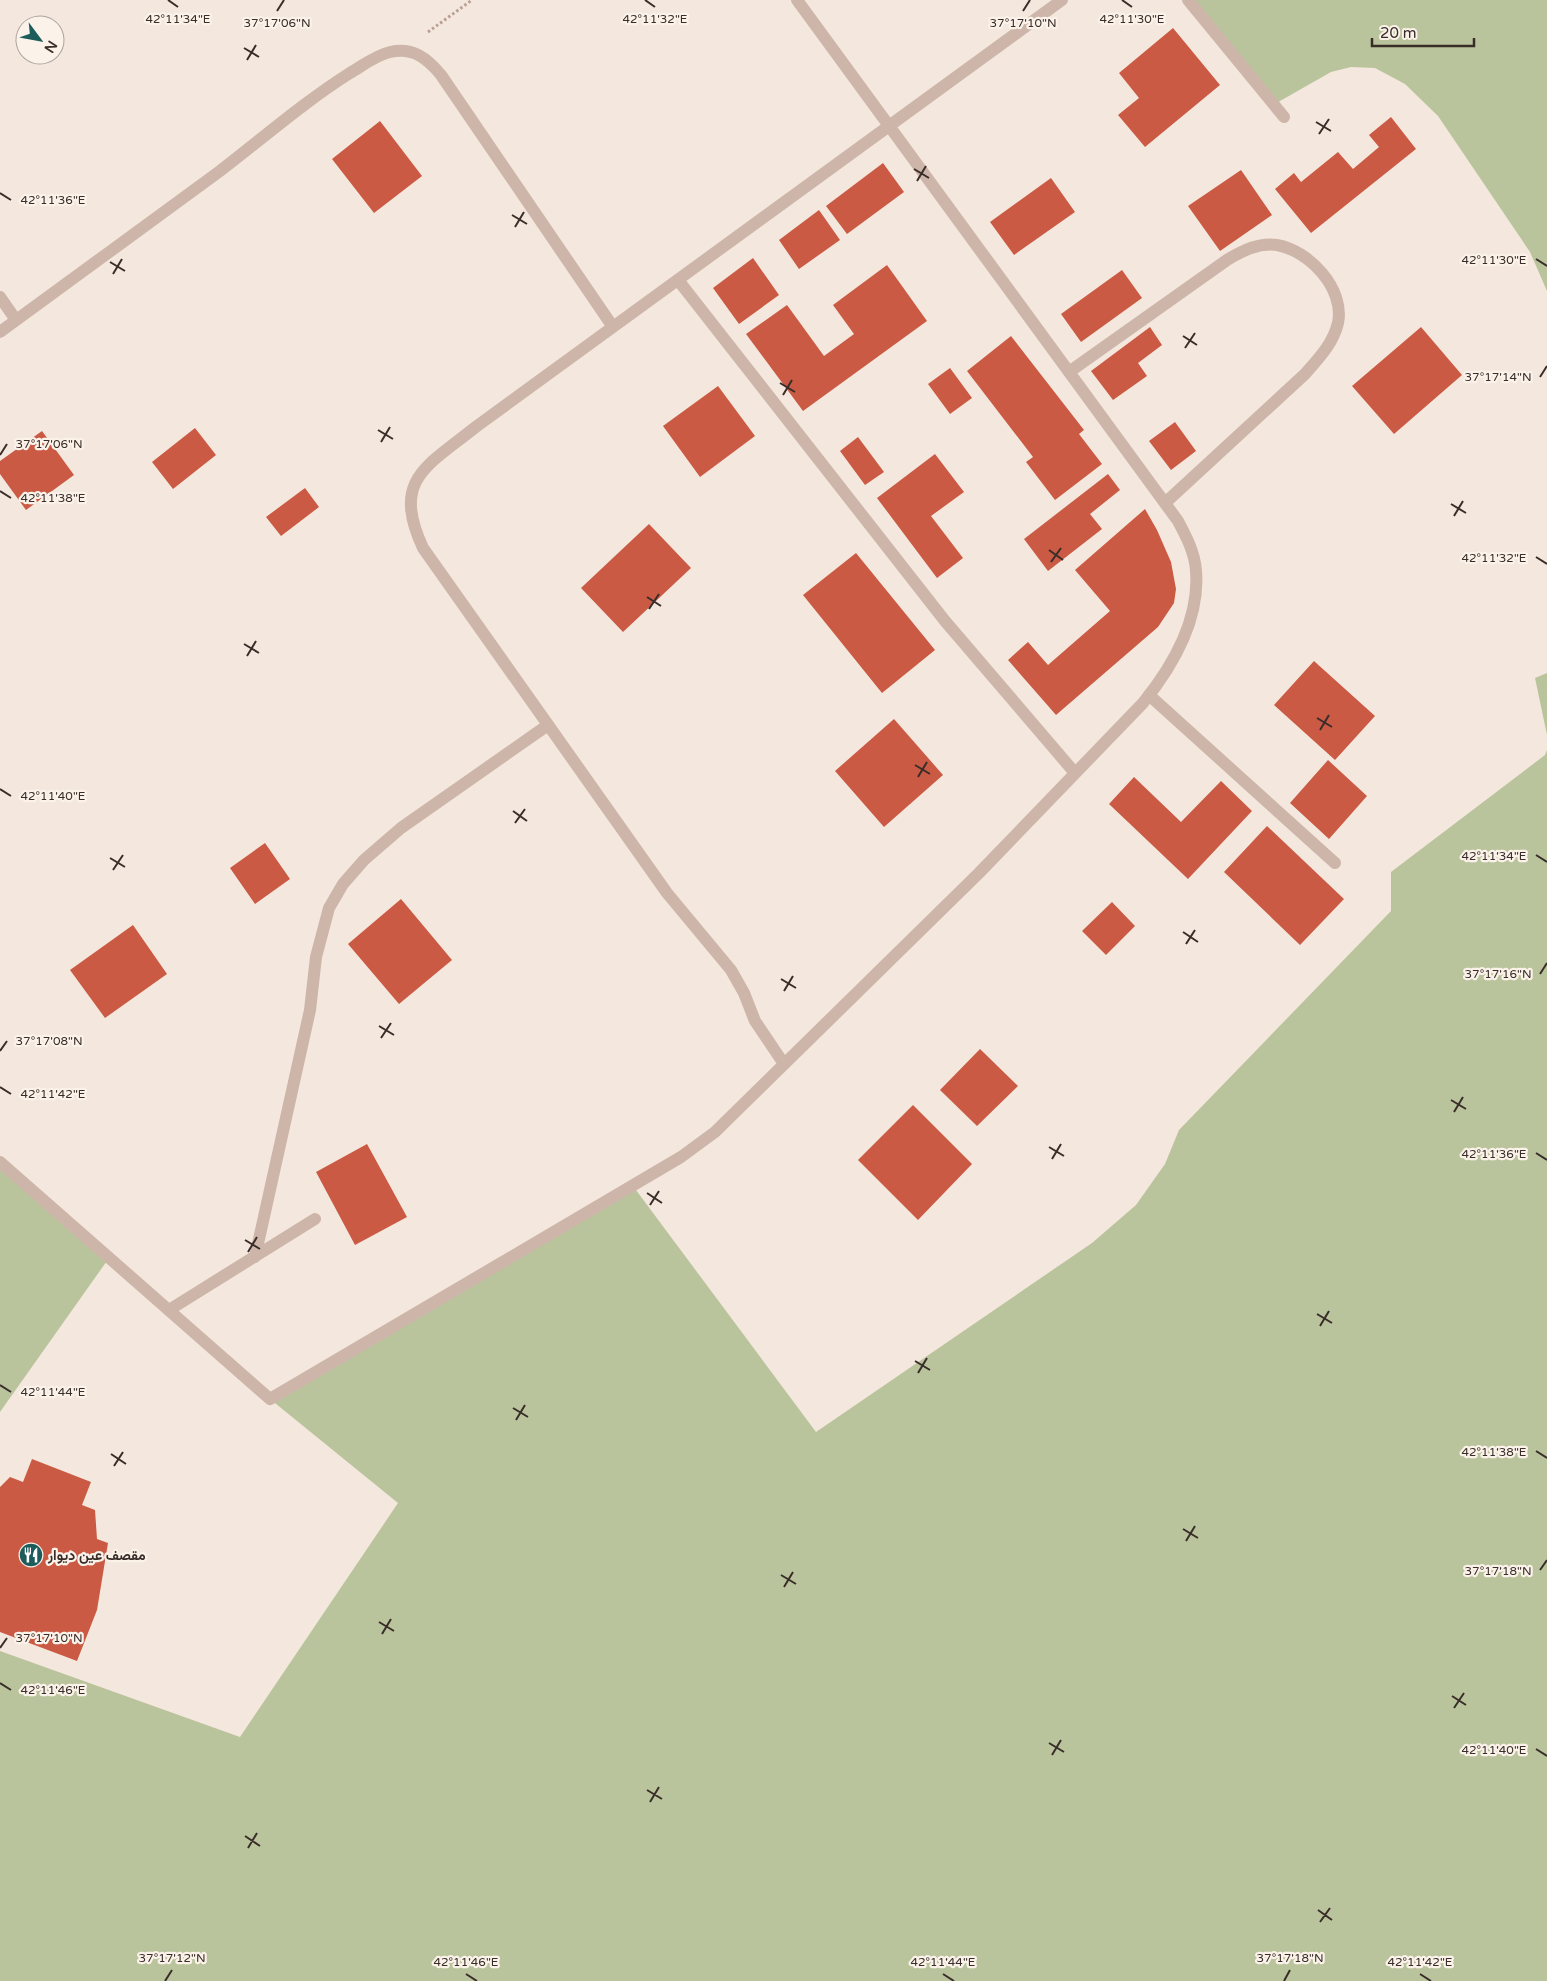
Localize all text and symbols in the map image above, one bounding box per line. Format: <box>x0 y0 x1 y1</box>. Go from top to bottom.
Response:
text: 42°11'34"E <box>145 12 211 26</box>
text: 42°11'32"E <box>622 12 688 26</box>
text: 42°11'30"E <box>1099 12 1165 26</box>
north arrow <box>15 15 65 65</box>
scale bar <box>1372 15 1474 47</box>
text: 37°17'06"N <box>243 16 311 30</box>
text: 37°17'10"N <box>989 16 1057 30</box>
text: 20 m <box>1380 24 1417 42</box>
text: N <box>40 37 61 56</box>
text: 42°11'36"E <box>20 193 86 207</box>
text: 42°11'30"E <box>1461 253 1527 267</box>
text: 37°17'14"N <box>1464 370 1532 384</box>
text: 37°17'06"N <box>15 437 83 451</box>
text: 42°11'38"E <box>20 491 86 505</box>
text: 42°11'32"E <box>1461 551 1527 565</box>
text: 42°11'40"E <box>20 789 86 803</box>
text: 42°11'34"E <box>1461 849 1527 863</box>
text: 37°17'16"N <box>1464 967 1532 981</box>
text: 37°17'08"N <box>15 1034 83 1048</box>
text: 42°11'42"E <box>20 1087 86 1101</box>
text: 42°11'36"E <box>1461 1147 1527 1161</box>
text: 42°11'44"E <box>20 1385 86 1399</box>
text: 42°11'38"E <box>1461 1445 1527 1459</box>
restaurant icon: مقصف عين ديوار <box>18 1542 44 1568</box>
place label: مقصف عين ديوار <box>47 1547 146 1564</box>
text: 37°17'18"N <box>1464 1564 1532 1578</box>
text: 37°17'10"N <box>15 1631 83 1645</box>
text: 42°11'46"E <box>20 1683 86 1697</box>
text: 42°11'40"E <box>1461 1743 1527 1757</box>
text: 37°17'12"N <box>138 1951 206 1965</box>
text: 37°17'18"N <box>1256 1951 1324 1965</box>
text: 42°11'46"E <box>433 1955 499 1969</box>
text: 42°11'44"E <box>910 1955 976 1969</box>
text: 42°11'42"E <box>1387 1955 1453 1969</box>

